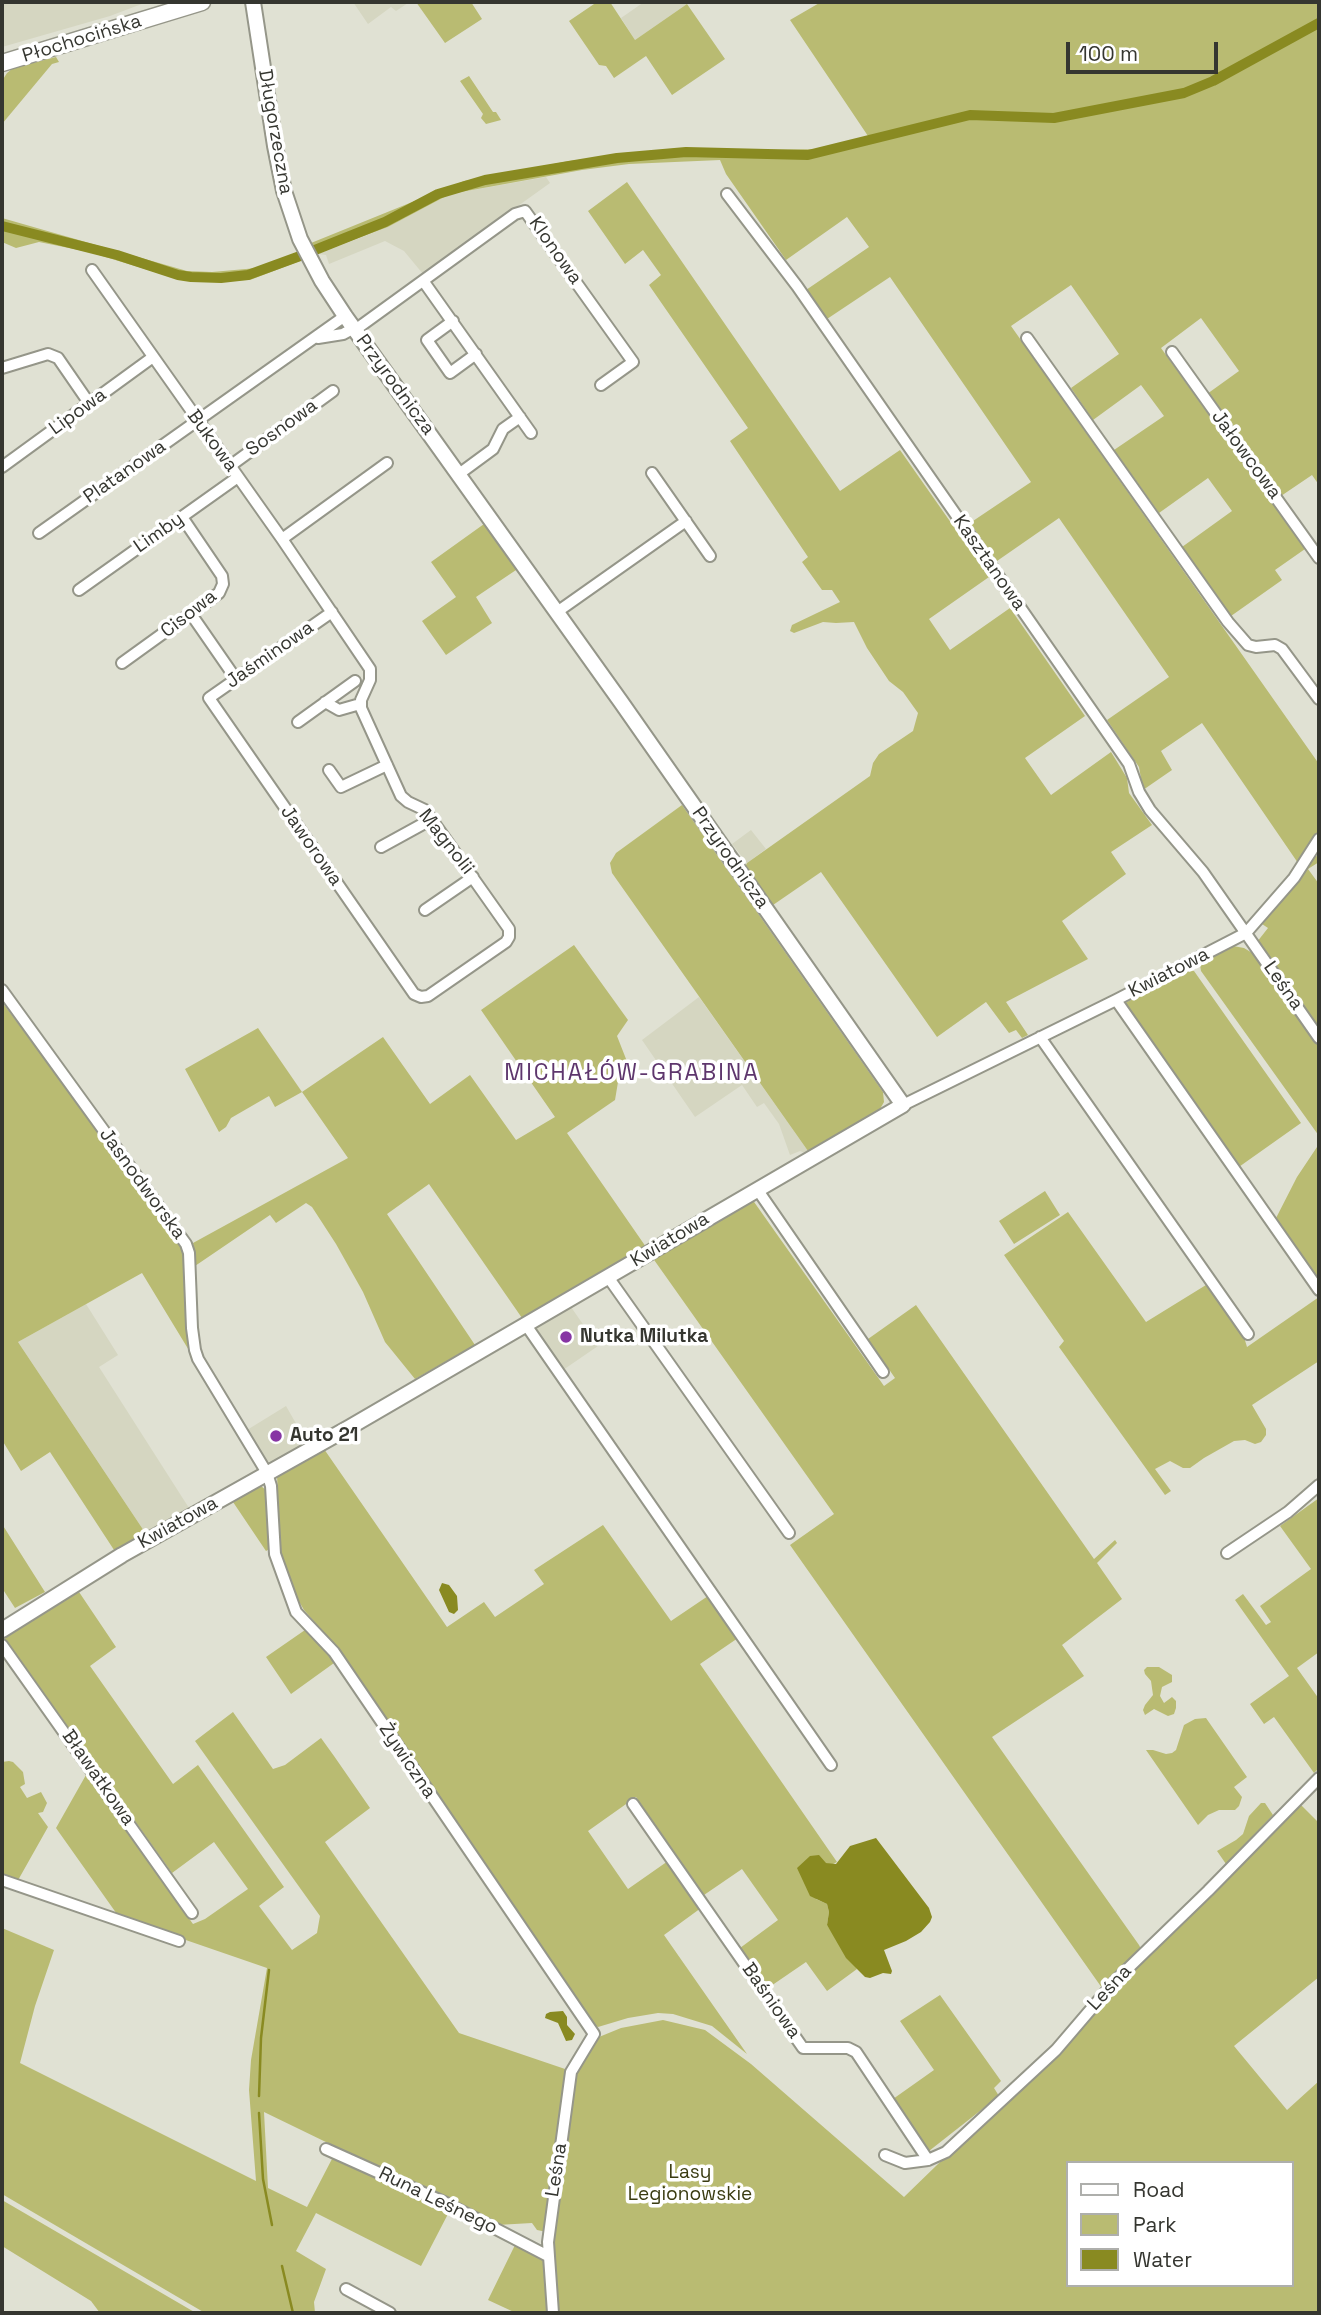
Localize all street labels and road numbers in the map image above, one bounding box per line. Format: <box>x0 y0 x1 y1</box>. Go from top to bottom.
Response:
street label: Płochocińska <box>20 10 144 68</box>
street label: Długorzeczna <box>253 68 297 196</box>
street label: Klonowa <box>524 213 586 289</box>
street label: Przyrodnicza <box>351 330 439 440</box>
street label: Lipowa <box>45 384 111 440</box>
street label: Sosnowa <box>242 395 322 461</box>
street label: Bukowa <box>182 405 242 477</box>
street label: Jałowcowa <box>1206 406 1286 504</box>
street label: Platanowa <box>79 435 171 509</box>
street label: Limby <box>130 508 188 558</box>
street label: Kasztanowa <box>948 511 1030 615</box>
street label: Cisowa <box>157 585 221 643</box>
street label: Jaśminowa <box>222 616 318 694</box>
street label: Jaworowa <box>275 802 347 890</box>
street label: Przyrodnicza <box>687 803 773 913</box>
street label: Magnolii <box>413 805 479 879</box>
street label: Kwiatowa <box>1125 943 1213 1003</box>
street label: Leśna <box>1258 957 1308 1015</box>
street label: Jasnodworska <box>94 1124 190 1244</box>
street label: Kwiatowa <box>627 1208 713 1272</box>
street label: Kwiatowa <box>134 1492 222 1554</box>
street label: Żywiczna <box>374 1719 440 1803</box>
street label: Bławatkowa <box>57 1726 139 1830</box>
street label: Baśniowa <box>737 1959 805 2043</box>
street label: Leśna <box>1083 1960 1137 2016</box>
street label: Leśna <box>542 2141 572 2199</box>
street label: Runa Leśnego <box>375 2162 501 2240</box>

